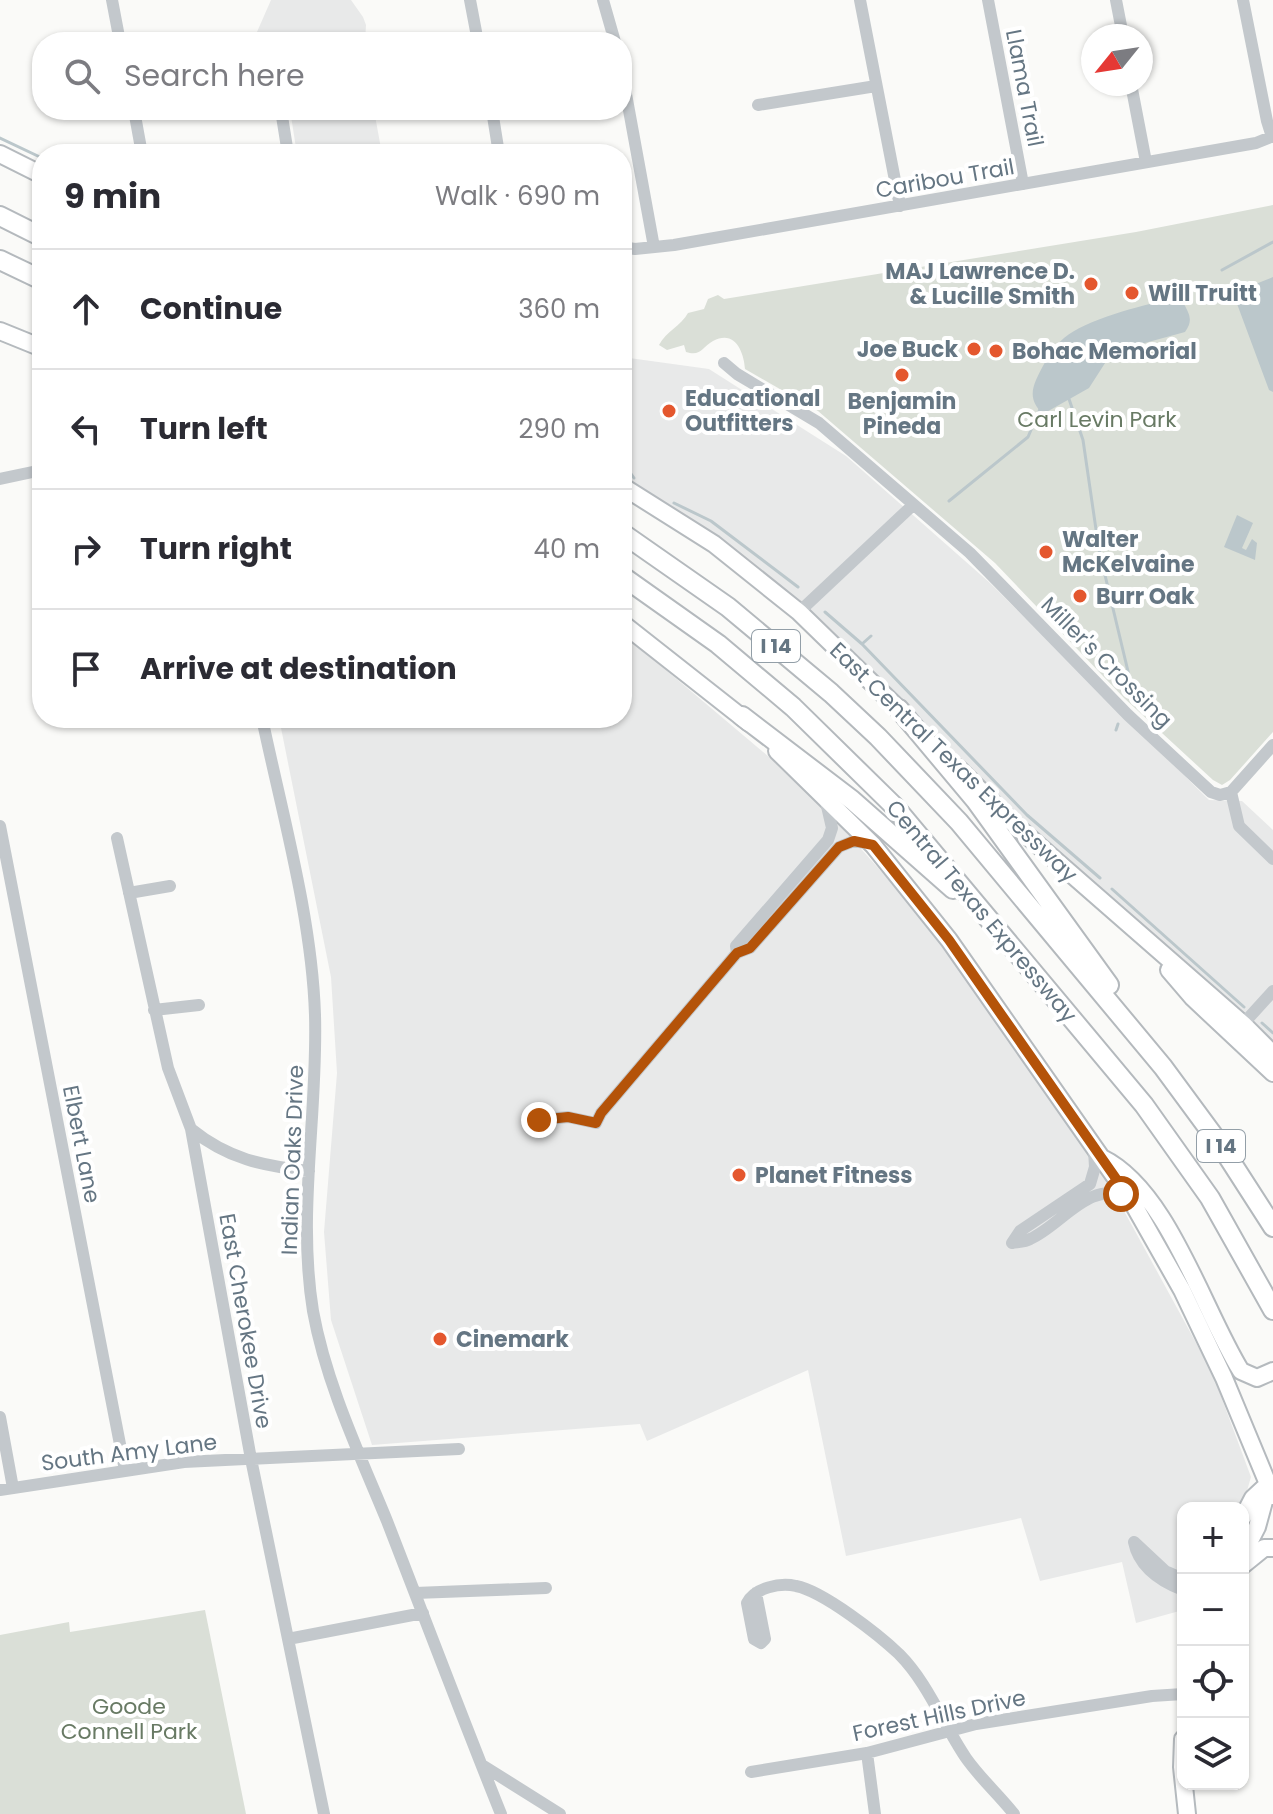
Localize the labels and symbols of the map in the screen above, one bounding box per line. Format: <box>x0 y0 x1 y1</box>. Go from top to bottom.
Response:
north arrow <box>1081 24 1153 96</box>
street label: Llama Trail <box>998 27 1051 149</box>
street label: Caribou Trail <box>873 151 1017 206</box>
place label: MAJ Lawrence D. & Lucille Smith <box>885 256 1075 312</box>
marker: MAJ Lawrence D. & Lucille Smith <box>1082 275 1100 293</box>
place label: Will Truitt <box>1148 278 1257 309</box>
marker: Will Truitt <box>1123 284 1141 302</box>
place label: Joe Buck <box>857 334 958 365</box>
place label: Bohac Memorial <box>1012 336 1197 367</box>
marker: Joe Buck <box>965 340 983 358</box>
marker: Bohac Memorial <box>987 342 1005 360</box>
marker: Benjamin Pineda <box>893 366 911 384</box>
place label: Educational Outfitters <box>685 383 821 439</box>
place label: Benjamin Pineda <box>848 386 956 442</box>
marker: Educational Outfitters <box>660 402 678 420</box>
park label: Carl Levin Park <box>1017 404 1177 435</box>
place label: Walter McKelvaine <box>1062 524 1194 580</box>
marker: Walter McKelvaine <box>1037 543 1055 561</box>
place label: Burr Oak <box>1096 581 1195 612</box>
marker: Burr Oak <box>1071 587 1089 605</box>
street label: Miller's Crossing <box>1034 590 1179 735</box>
road number: I 14 <box>752 630 800 662</box>
street label: East Central Texas Expressway <box>823 635 1085 890</box>
street label: Central Texas Expressway <box>879 793 1085 1030</box>
street label: Indian Oaks Drive <box>274 1064 311 1256</box>
street label: Elbert Lane <box>55 1083 108 1206</box>
route end <box>521 1102 557 1138</box>
road number: I 14 <box>1197 1130 1245 1162</box>
place label: Planet Fitness <box>755 1160 913 1191</box>
marker: Planet Fitness <box>730 1166 748 1184</box>
route start <box>1103 1176 1139 1212</box>
street label: East Cherokee Drive <box>211 1211 280 1431</box>
place label: Cinemark <box>456 1324 569 1355</box>
marker: Cinemark <box>431 1330 449 1348</box>
street label: South Amy Lane <box>39 1426 219 1479</box>
street label: Forest Hills Drive <box>850 1682 1029 1749</box>
park label: Goode Connell Park <box>61 1691 198 1747</box>

